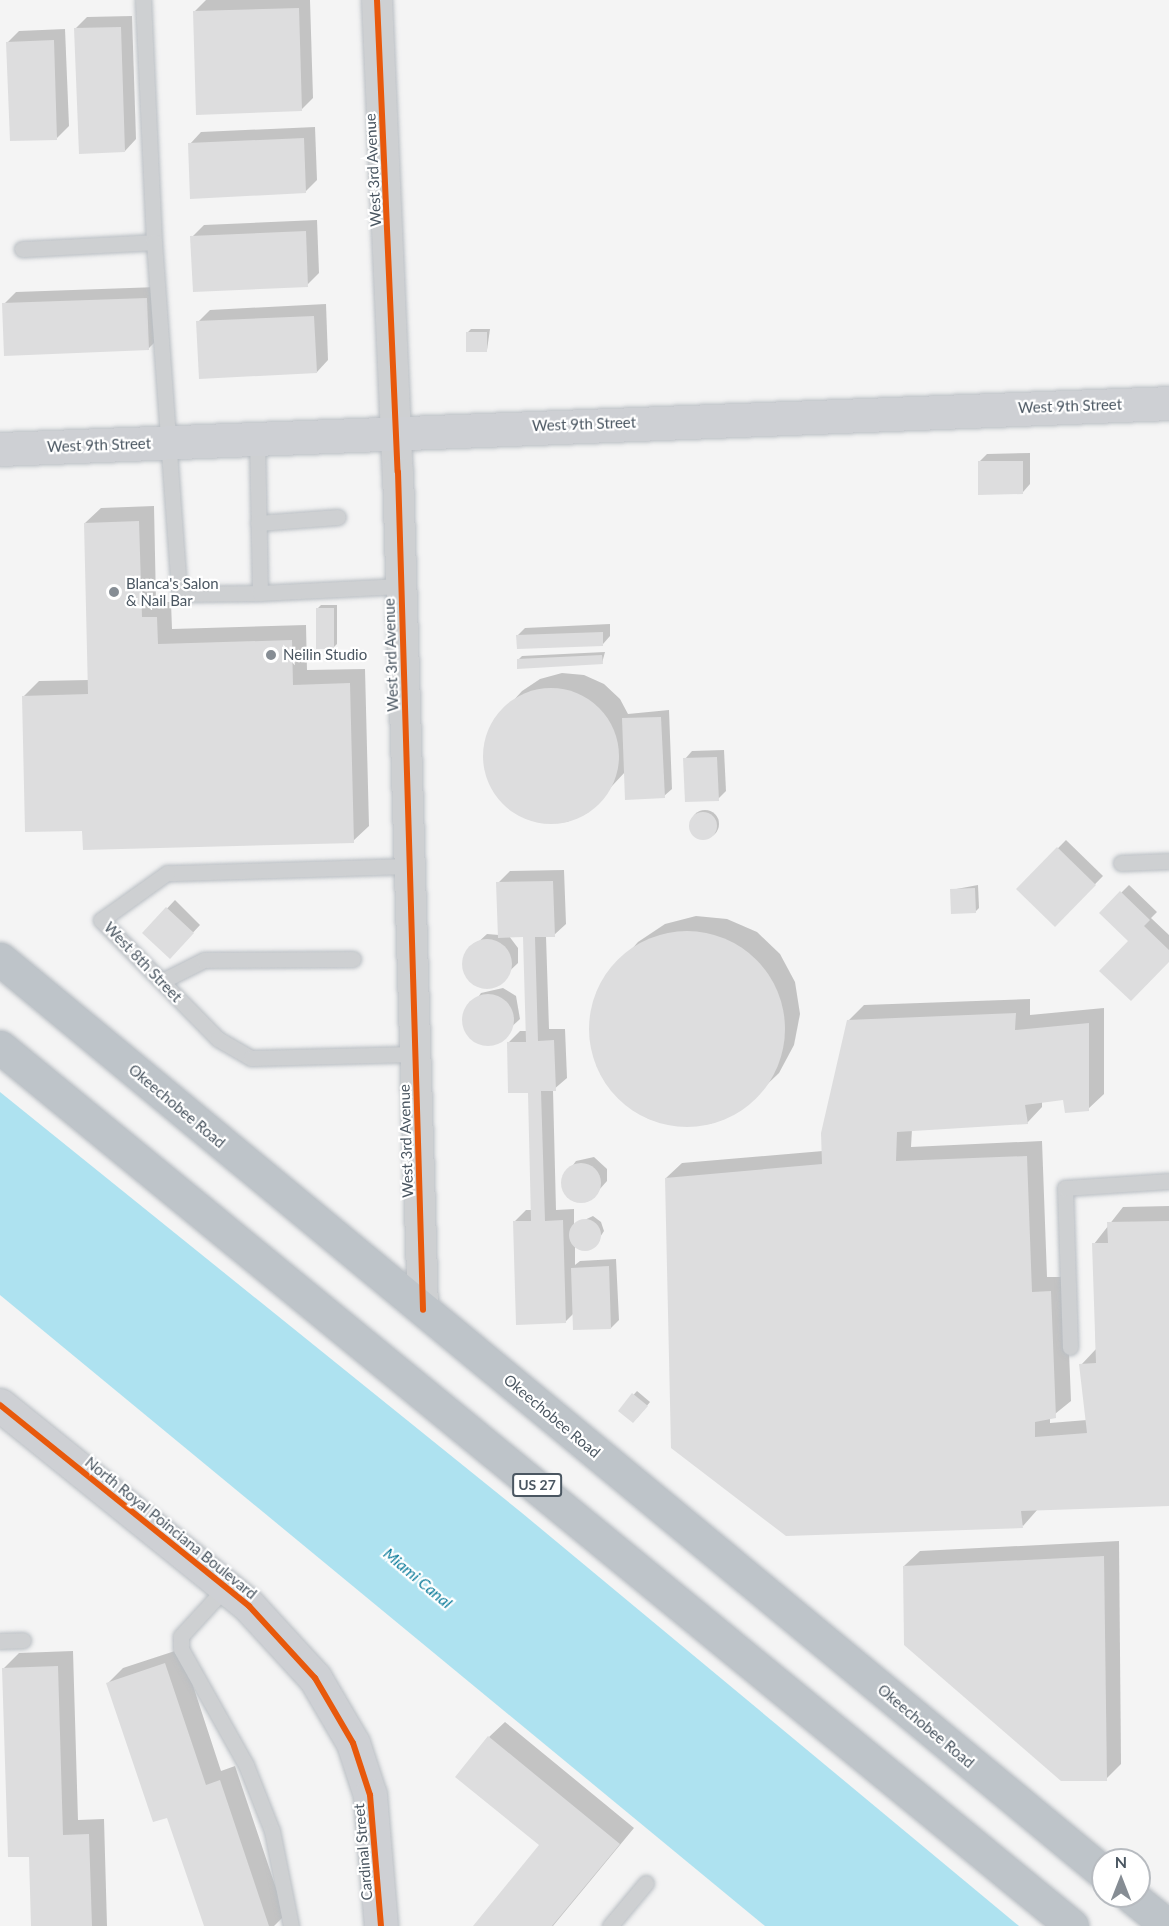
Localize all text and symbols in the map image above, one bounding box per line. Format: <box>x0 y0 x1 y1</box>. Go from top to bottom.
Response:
street label: West 3rd Avenue <box>361 113 385 227</box>
street label: West 9th Street <box>1018 395 1122 417</box>
street label: West 9th Street <box>532 413 636 435</box>
street label: West 9th Street <box>47 434 151 456</box>
place label: Blanca's Salon & Nail Bar <box>126 574 219 609</box>
marker: Blanca's Salon & Nail Bar <box>107 585 121 599</box>
street label: West 3rd Avenue <box>380 598 402 712</box>
place label: Neilin Studio <box>283 646 367 664</box>
marker: Neilin Studio <box>264 648 278 662</box>
street label: West 8th Street <box>100 918 186 1006</box>
street label: Okeechobee Road <box>125 1060 229 1152</box>
street label: West 3rd Avenue <box>395 1084 417 1198</box>
street label: Okeechobee Road <box>500 1370 604 1462</box>
street label: North Royal Poinciana Boulevard <box>82 1453 260 1603</box>
road number: US 27 <box>512 1474 562 1496</box>
water label: Miami Canal <box>380 1544 456 1612</box>
street label: Okeechobee Road <box>874 1680 978 1772</box>
street label: Cardinal Street <box>350 1803 376 1901</box>
north arrow <box>1091 1848 1151 1908</box>
text: N <box>1115 1852 1127 1871</box>

